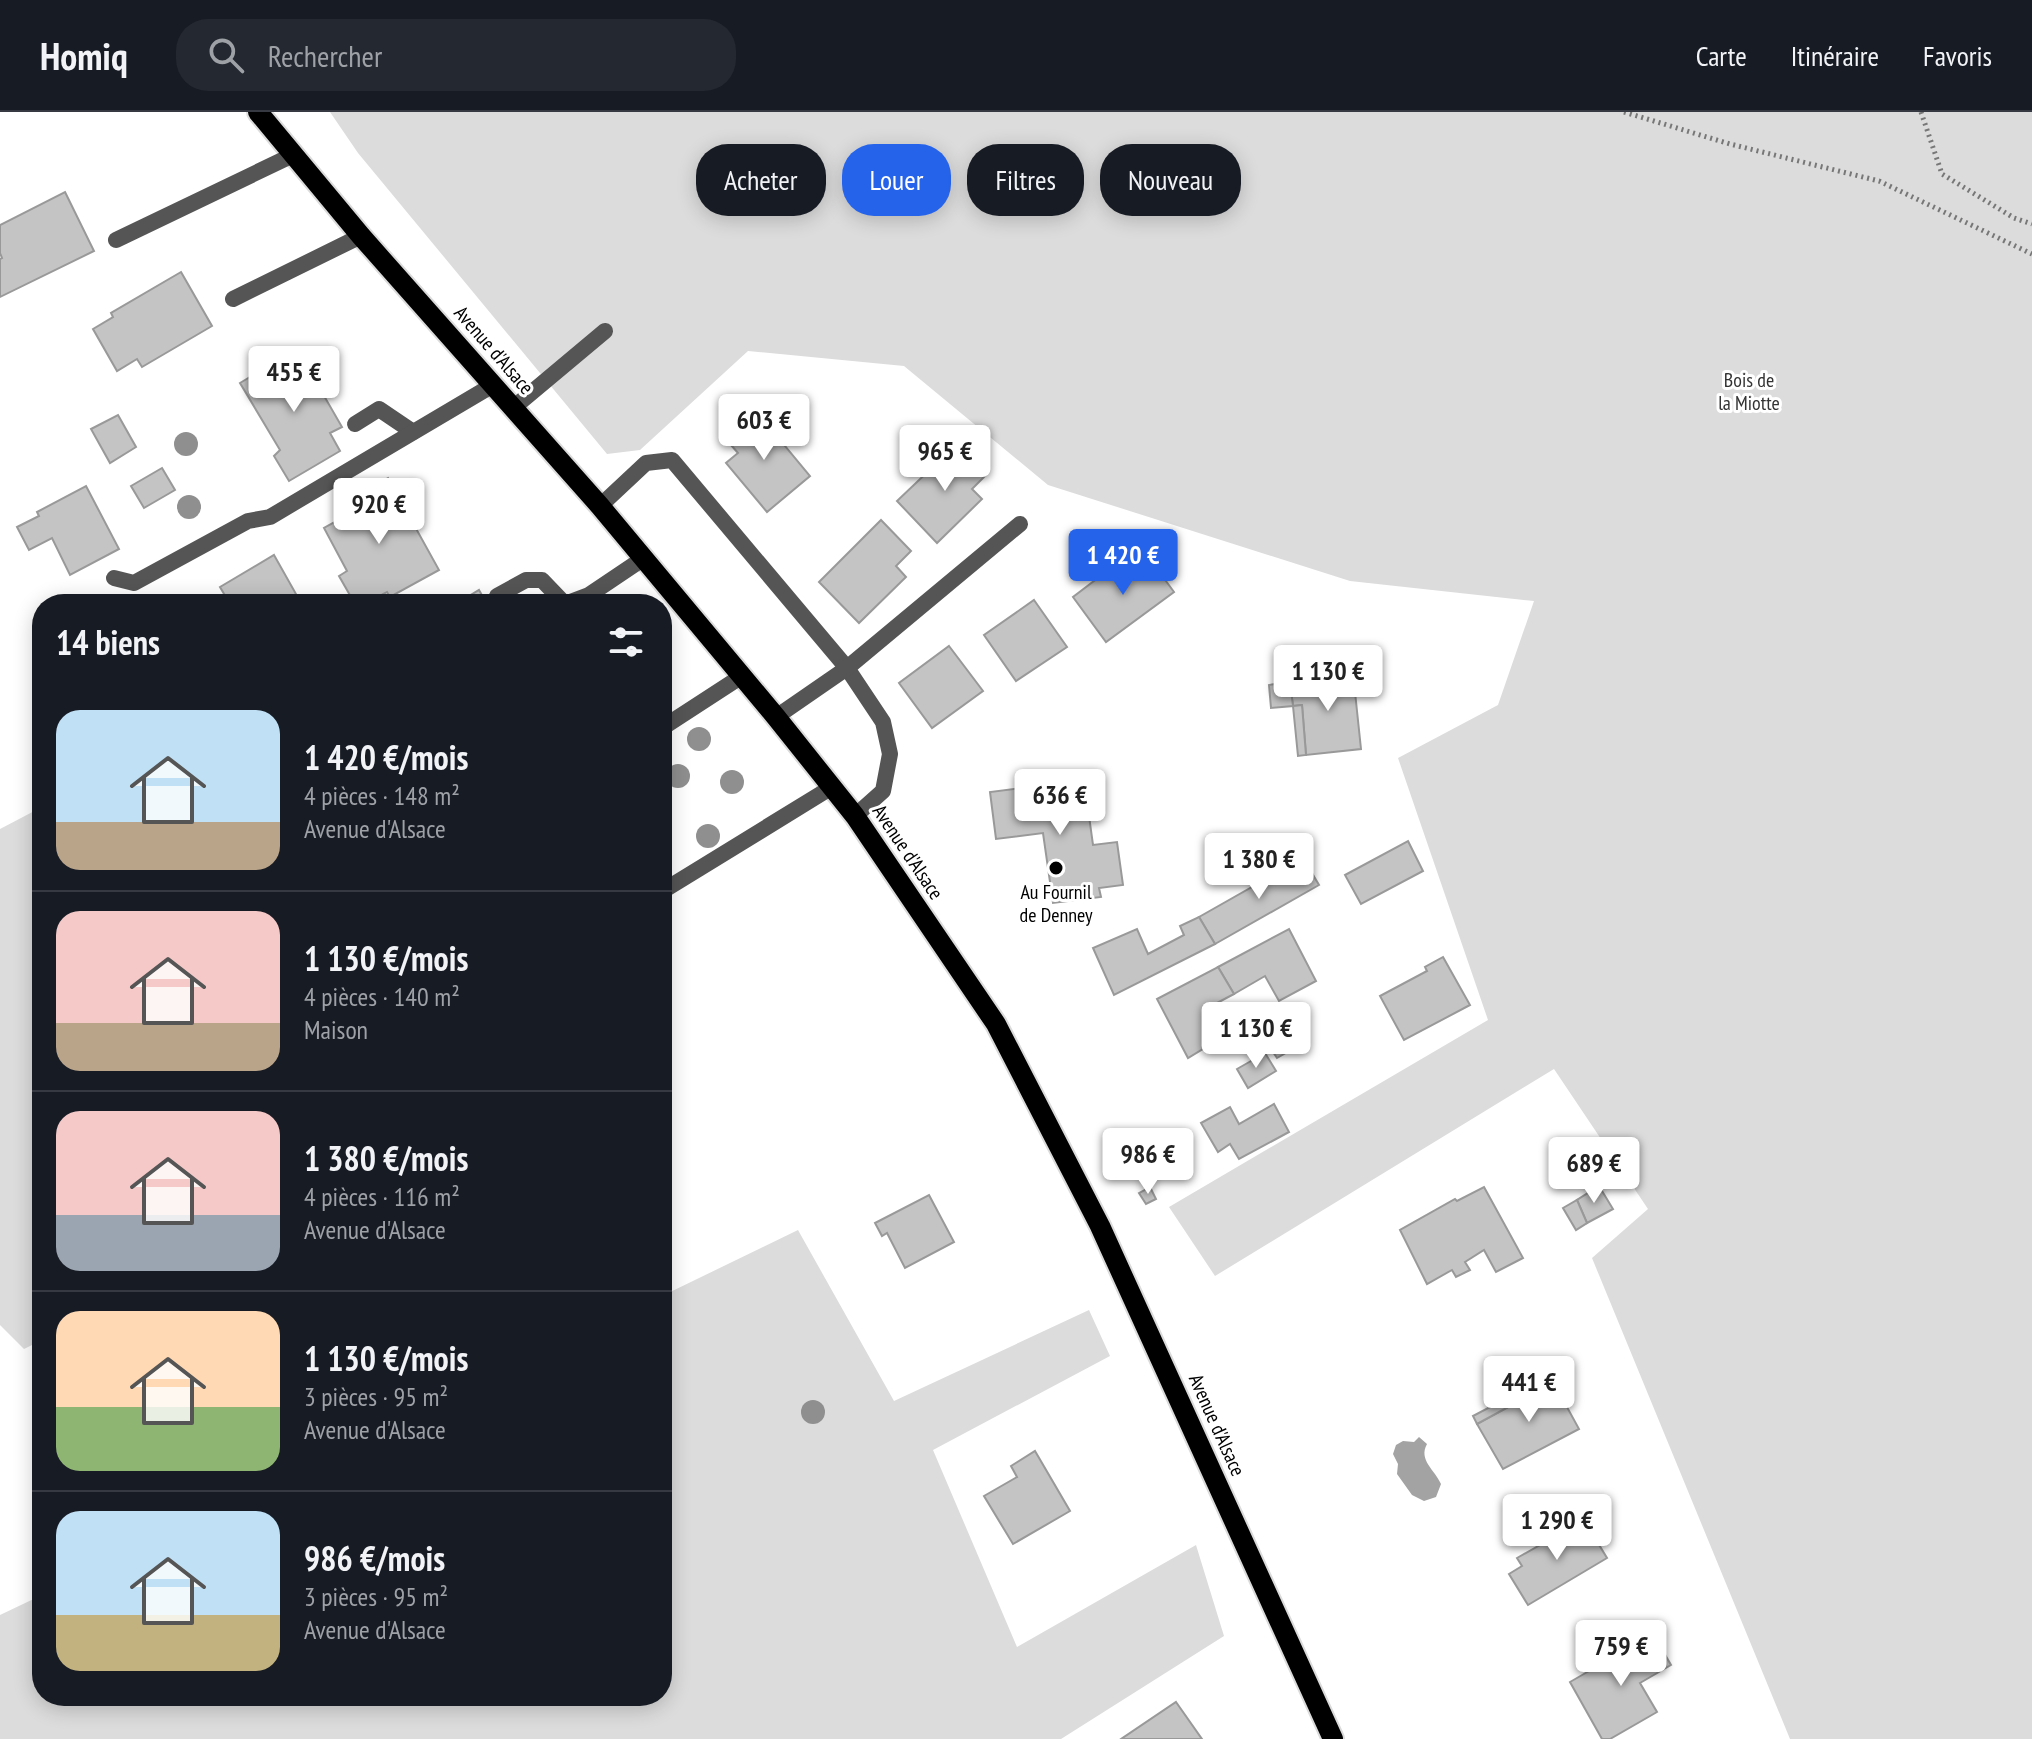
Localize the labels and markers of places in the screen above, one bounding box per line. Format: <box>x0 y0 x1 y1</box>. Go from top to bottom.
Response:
pin: 455 € <box>238 346 350 414</box>
pin: 603 € <box>708 394 820 462</box>
pin: 965 € <box>889 425 1001 493</box>
pin: 920 € <box>323 478 435 546</box>
pin: 1 420 € <box>1049 529 1197 597</box>
pin: 1 130 € <box>1254 645 1402 713</box>
pin: 636 € <box>1004 769 1116 837</box>
pin: 1 380 € <box>1185 833 1333 901</box>
marker: Au Fournil de Denney <box>1047 859 1065 877</box>
place label: Au Fournil de Denney <box>1020 879 1093 928</box>
pin: 1 130 € <box>1182 1002 1330 1070</box>
pin: 986 € <box>1092 1128 1204 1196</box>
pin: 689 € <box>1538 1137 1650 1205</box>
pin: 441 € <box>1473 1356 1585 1424</box>
pin: 1 290 € <box>1483 1494 1631 1562</box>
pin: 759 € <box>1565 1620 1677 1688</box>

